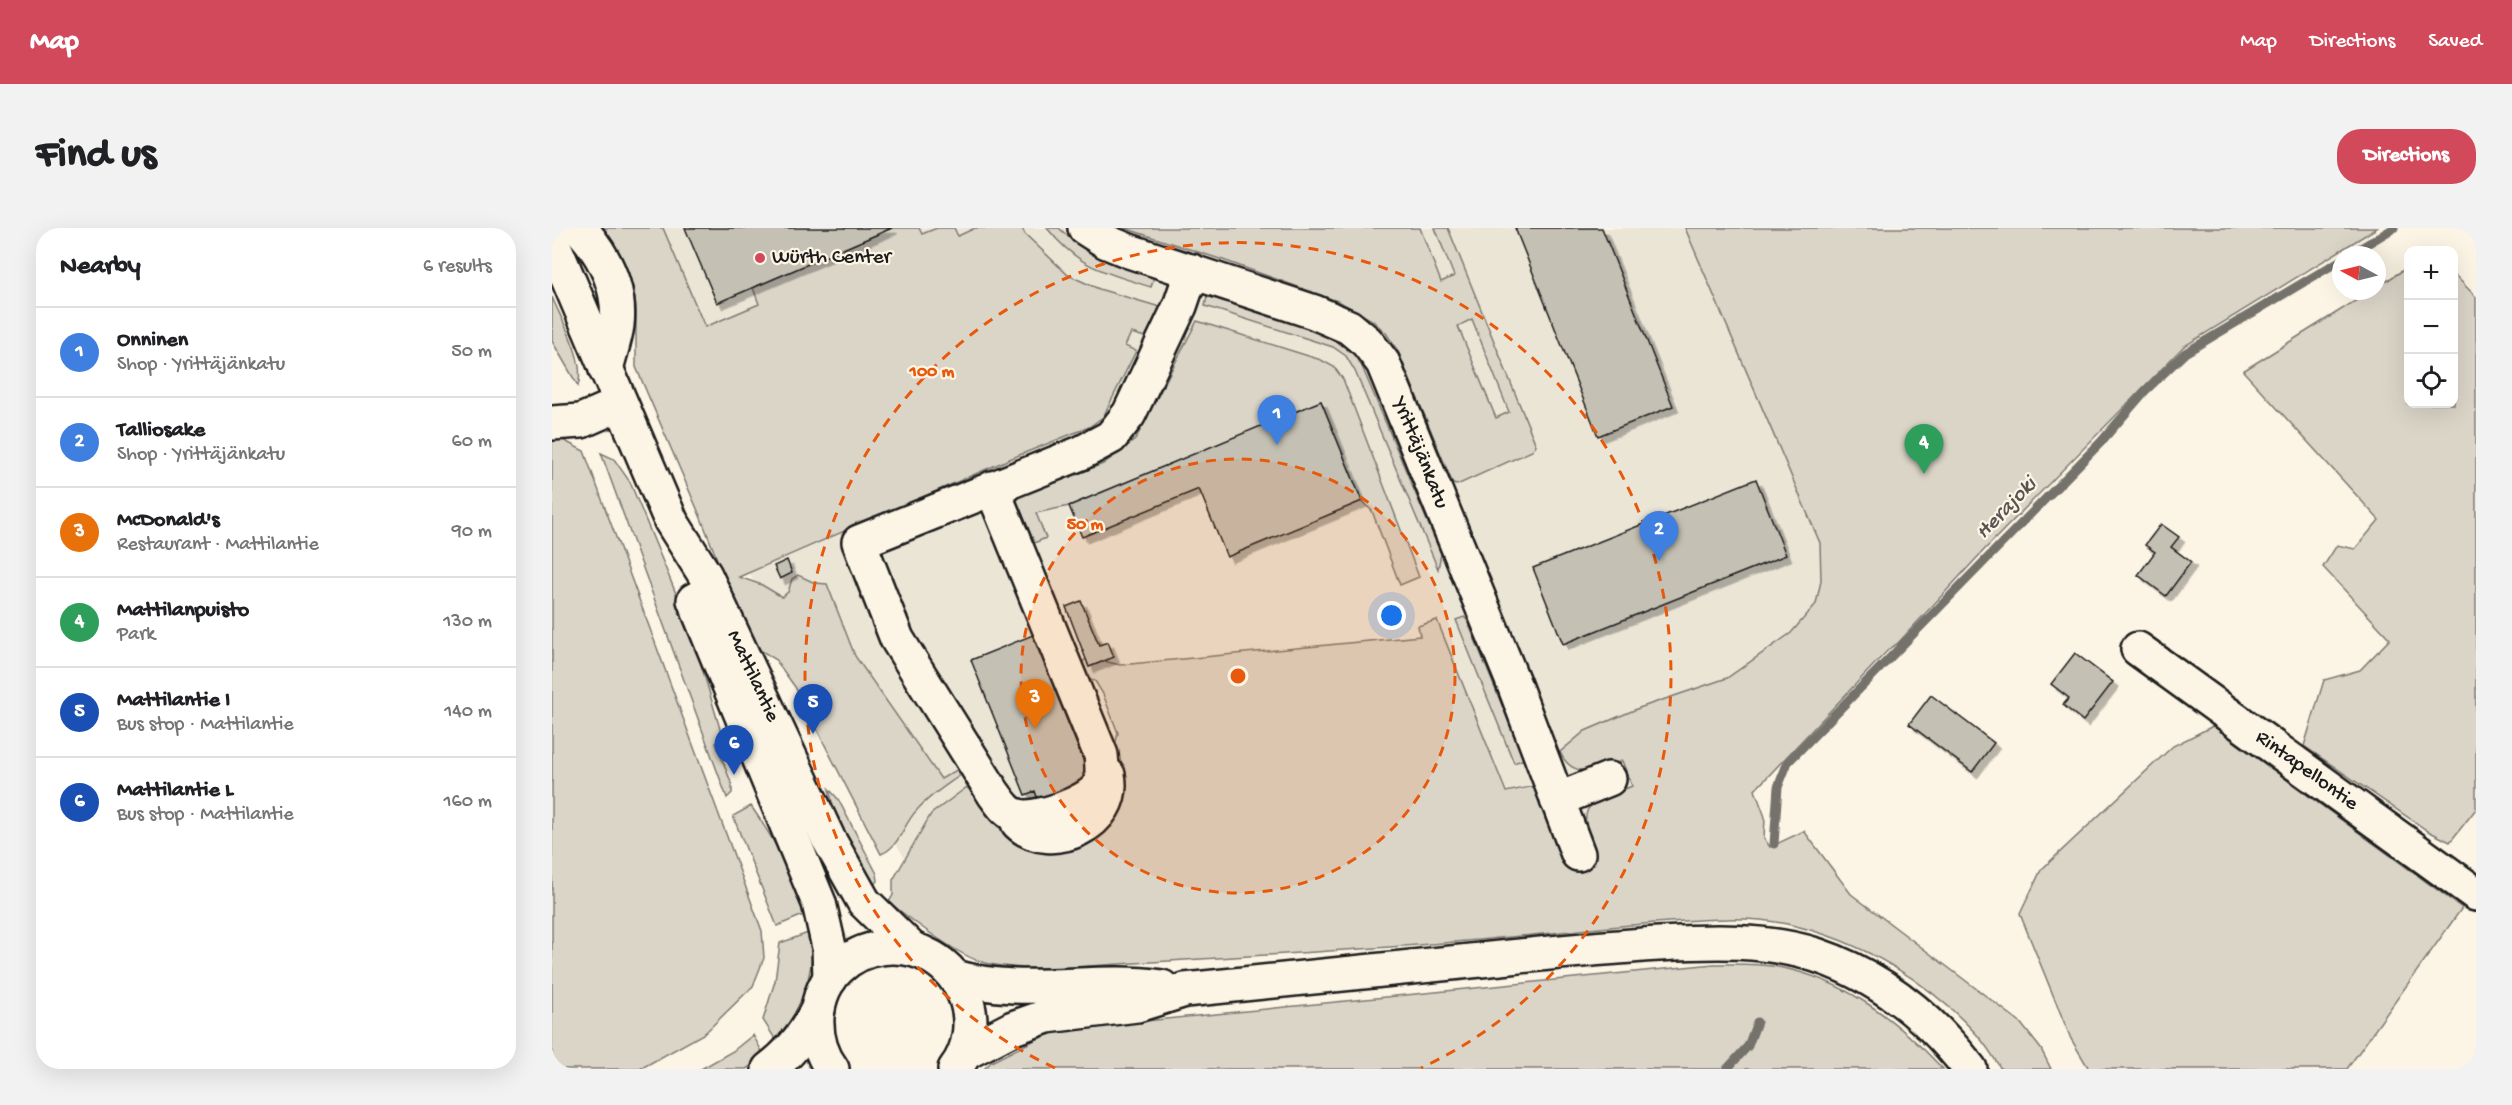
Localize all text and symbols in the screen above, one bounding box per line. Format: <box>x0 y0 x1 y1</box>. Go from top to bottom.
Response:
text: Map <box>30 26 79 59</box>
text: Map <box>2240 30 2277 55</box>
text: Directions <box>2310 30 2395 55</box>
text: Saved <box>2428 30 2482 55</box>
button: Directions <box>2337 129 2476 184</box>
text: Find us <box>36 132 156 181</box>
place label: Würth Center <box>772 246 893 271</box>
north arrow <box>2332 246 2386 300</box>
map controls <box>2404 246 2458 408</box>
button: + <box>2404 246 2458 300</box>
marker: Würth Center <box>753 251 767 265</box>
text: Nearby <box>60 252 141 283</box>
text: 6 results <box>423 256 492 279</box>
button: − <box>2404 300 2458 354</box>
text: Onninen <box>117 328 188 354</box>
text: 1 <box>75 341 84 364</box>
text: 50 m <box>451 341 492 364</box>
text: Shop · Yrittäjänkatu <box>117 354 285 377</box>
button: locate <box>2404 354 2458 408</box>
text: 100 m <box>909 362 955 383</box>
street label: Yrittäjänkatu <box>1385 392 1454 513</box>
pin: 1 <box>1258 396 1296 445</box>
text: Talliosake <box>117 418 205 444</box>
pin: 4 <box>1904 424 1944 474</box>
text: 2 <box>75 431 84 454</box>
text: 60 m <box>452 431 492 454</box>
text: Shop · Yrittäjänkatu <box>117 444 285 467</box>
water label: Herajoki <box>1971 471 2044 545</box>
text: McDonald's <box>117 508 220 534</box>
pin: 2 <box>1640 512 1678 561</box>
text: 50 m <box>1067 515 1104 536</box>
text: 3 <box>74 521 85 544</box>
text: 90 m <box>452 521 492 544</box>
text: Restaurant · Mattilantie <box>117 534 319 557</box>
text: Mattilanpuisto <box>117 598 249 624</box>
your location <box>1377 601 1406 630</box>
text: 4 <box>75 611 84 634</box>
text: 130 m <box>443 611 492 634</box>
text: Park <box>117 624 155 647</box>
street label: Mattilantie <box>720 627 785 727</box>
centre of rings <box>1228 666 1248 686</box>
pin: 3 <box>1016 680 1054 729</box>
pin: 5 <box>794 684 832 734</box>
text: Mattilantie I <box>117 688 230 714</box>
text: 5 <box>74 701 85 724</box>
text: 140 m <box>444 701 492 724</box>
text: Bus stop · Mattilantie <box>117 714 294 737</box>
street label: Rintapellontie <box>2250 725 2364 817</box>
pin: 6 <box>714 726 753 775</box>
text: Mattilantie L <box>117 778 233 804</box>
text: 6 <box>74 791 85 814</box>
text: 160 m <box>443 791 492 814</box>
text: Bus stop · Mattilantie <box>117 804 294 827</box>

